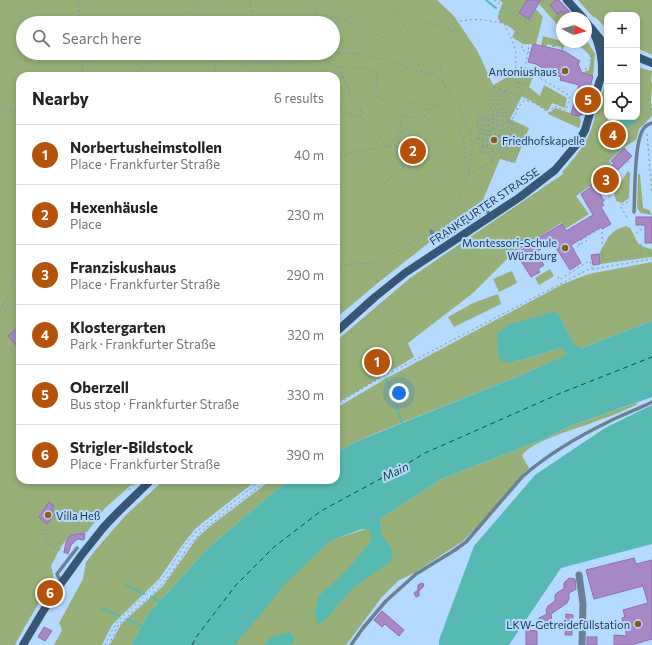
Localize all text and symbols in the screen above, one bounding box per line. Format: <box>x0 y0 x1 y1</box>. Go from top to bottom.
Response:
north arrow <box>556 12 592 48</box>
map controls <box>604 12 640 120</box>
button: + <box>604 12 640 48</box>
search box <box>16 16 340 60</box>
icon: search <box>30 27 52 49</box>
text: Search here <box>62 29 141 47</box>
button: − <box>604 48 640 84</box>
place label: Antoniushaus <box>489 65 557 78</box>
marker: Antoniushaus <box>560 66 570 76</box>
button: locate <box>604 84 640 120</box>
pin: 5 <box>575 85 601 115</box>
text: Nearby <box>32 88 89 109</box>
text: 6 results <box>274 90 324 106</box>
pin: 4 <box>600 120 626 150</box>
place label: Friedhofskapelle <box>502 134 585 147</box>
marker: Friedhofskapelle <box>489 135 499 145</box>
pin: 2 <box>400 136 426 166</box>
text: Norbertusheimstollen <box>70 138 222 156</box>
text: 1 <box>42 147 48 163</box>
text: 40 m <box>294 147 324 163</box>
text: Place · Frankfurter Straße <box>70 156 220 172</box>
street label: FRANKFURTER STRASSE <box>427 164 541 248</box>
pin: 3 <box>593 165 619 195</box>
text: Hexenhäusle <box>70 198 158 216</box>
text: 2 <box>41 207 49 223</box>
text: 230 m <box>287 207 324 223</box>
text: Place <box>70 216 102 232</box>
place label: Montessori-Schule Würzburg <box>462 236 557 262</box>
marker: Montessori-Schule Würzburg <box>560 243 570 253</box>
text: Franziskushaus <box>70 258 176 276</box>
text: 3 <box>41 267 49 283</box>
text: 290 m <box>287 267 324 283</box>
text: Place · Frankfurter Straße <box>70 276 220 292</box>
text: Klostergarten <box>70 318 166 336</box>
text: 4 <box>41 327 49 343</box>
text: 320 m <box>287 327 324 343</box>
text: Park · Frankfurter Straße <box>70 336 216 352</box>
pin: 1 <box>364 347 390 377</box>
text: Oberzell <box>70 378 129 396</box>
your location <box>389 383 409 403</box>
text: 5 <box>41 387 49 403</box>
text: 330 m <box>287 387 324 403</box>
text: Bus stop · Frankfurter Straße <box>70 396 239 412</box>
text: Strigler-Bildstock <box>70 438 193 456</box>
text: 6 <box>41 447 49 463</box>
text: 390 m <box>286 447 324 463</box>
text: Place · Frankfurter Straße <box>70 456 220 472</box>
water label: Main <box>380 459 411 483</box>
place label: Villa Heß <box>56 509 101 522</box>
marker: Villa Heß <box>43 510 53 520</box>
pin: 6 <box>37 578 63 608</box>
place label: LKW-Getreidefüllstation <box>506 618 630 631</box>
marker: LKW-Getreidefüllstation <box>633 619 643 629</box>

